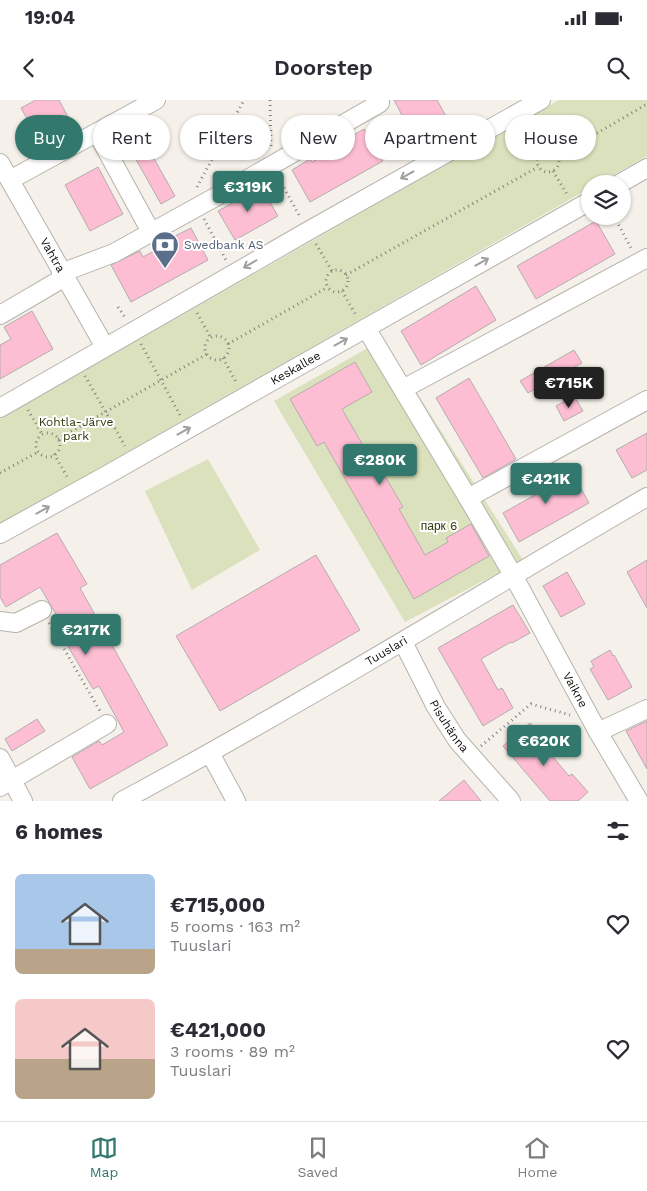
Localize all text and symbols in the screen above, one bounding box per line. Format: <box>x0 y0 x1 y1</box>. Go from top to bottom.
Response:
text: 19:04 <box>25 6 75 29</box>
icon: back <box>15 54 43 82</box>
icon: search <box>604 54 632 82</box>
text: Doorstep <box>274 55 373 80</box>
chip: Buy <box>15 115 83 160</box>
chip: Rent <box>93 115 170 160</box>
chip: Filters <box>180 115 271 160</box>
chip: New <box>281 115 355 160</box>
chip: Apartment <box>365 115 495 160</box>
chip: House <box>505 115 596 160</box>
pin: €319K <box>213 170 283 213</box>
one-way arrow <box>400 171 415 181</box>
map controls <box>581 175 631 225</box>
button: layers <box>581 175 631 225</box>
text: €319K <box>224 177 272 196</box>
bank icon: Swedbank AS <box>150 230 180 269</box>
street label: Vahtra <box>37 235 68 275</box>
place label: Swedbank AS <box>184 238 263 252</box>
one-way arrow <box>474 256 489 266</box>
one-way arrow <box>244 259 258 269</box>
one-way arrow <box>333 337 348 347</box>
street label: Keskallee <box>268 348 323 388</box>
pin: €715K <box>534 366 604 409</box>
text: €715K <box>545 373 593 392</box>
park label: Kohtla-Järve park <box>39 415 113 443</box>
one-way arrow <box>176 425 191 435</box>
pin: €280K <box>345 444 415 486</box>
text: €280K <box>354 450 406 469</box>
pin: €421K <box>511 462 581 505</box>
text: €421K <box>522 469 570 488</box>
one-way arrow <box>35 505 49 515</box>
park label: парк 6 <box>421 519 457 533</box>
pin: €217K <box>51 614 121 656</box>
text: €217K <box>62 620 110 639</box>
street label: Tuuslari <box>363 633 410 669</box>
street label: Vaikne <box>560 670 590 710</box>
street label: Pisuhänna <box>427 698 472 755</box>
pin: €620K <box>509 724 579 767</box>
text: €620K <box>518 731 570 750</box>
icon: filters <box>604 817 632 845</box>
text: 6 homes <box>15 819 103 844</box>
text: €715,000 <box>170 892 265 917</box>
icon: home <box>55 894 115 954</box>
icon: heart <box>604 910 632 938</box>
text: 5 rooms · 163 m² <box>170 917 300 936</box>
text: Tuuslari <box>170 936 232 955</box>
text: €421,000 <box>170 1017 266 1042</box>
icon: home <box>55 1019 115 1079</box>
icon: heart <box>604 1035 632 1063</box>
text: 3 rooms · 89 m² <box>170 1042 295 1061</box>
text: Tuuslari <box>170 1061 232 1080</box>
tab: Map <box>90 1134 118 1180</box>
tab: Saved <box>297 1134 338 1180</box>
tab: Home <box>517 1134 557 1180</box>

